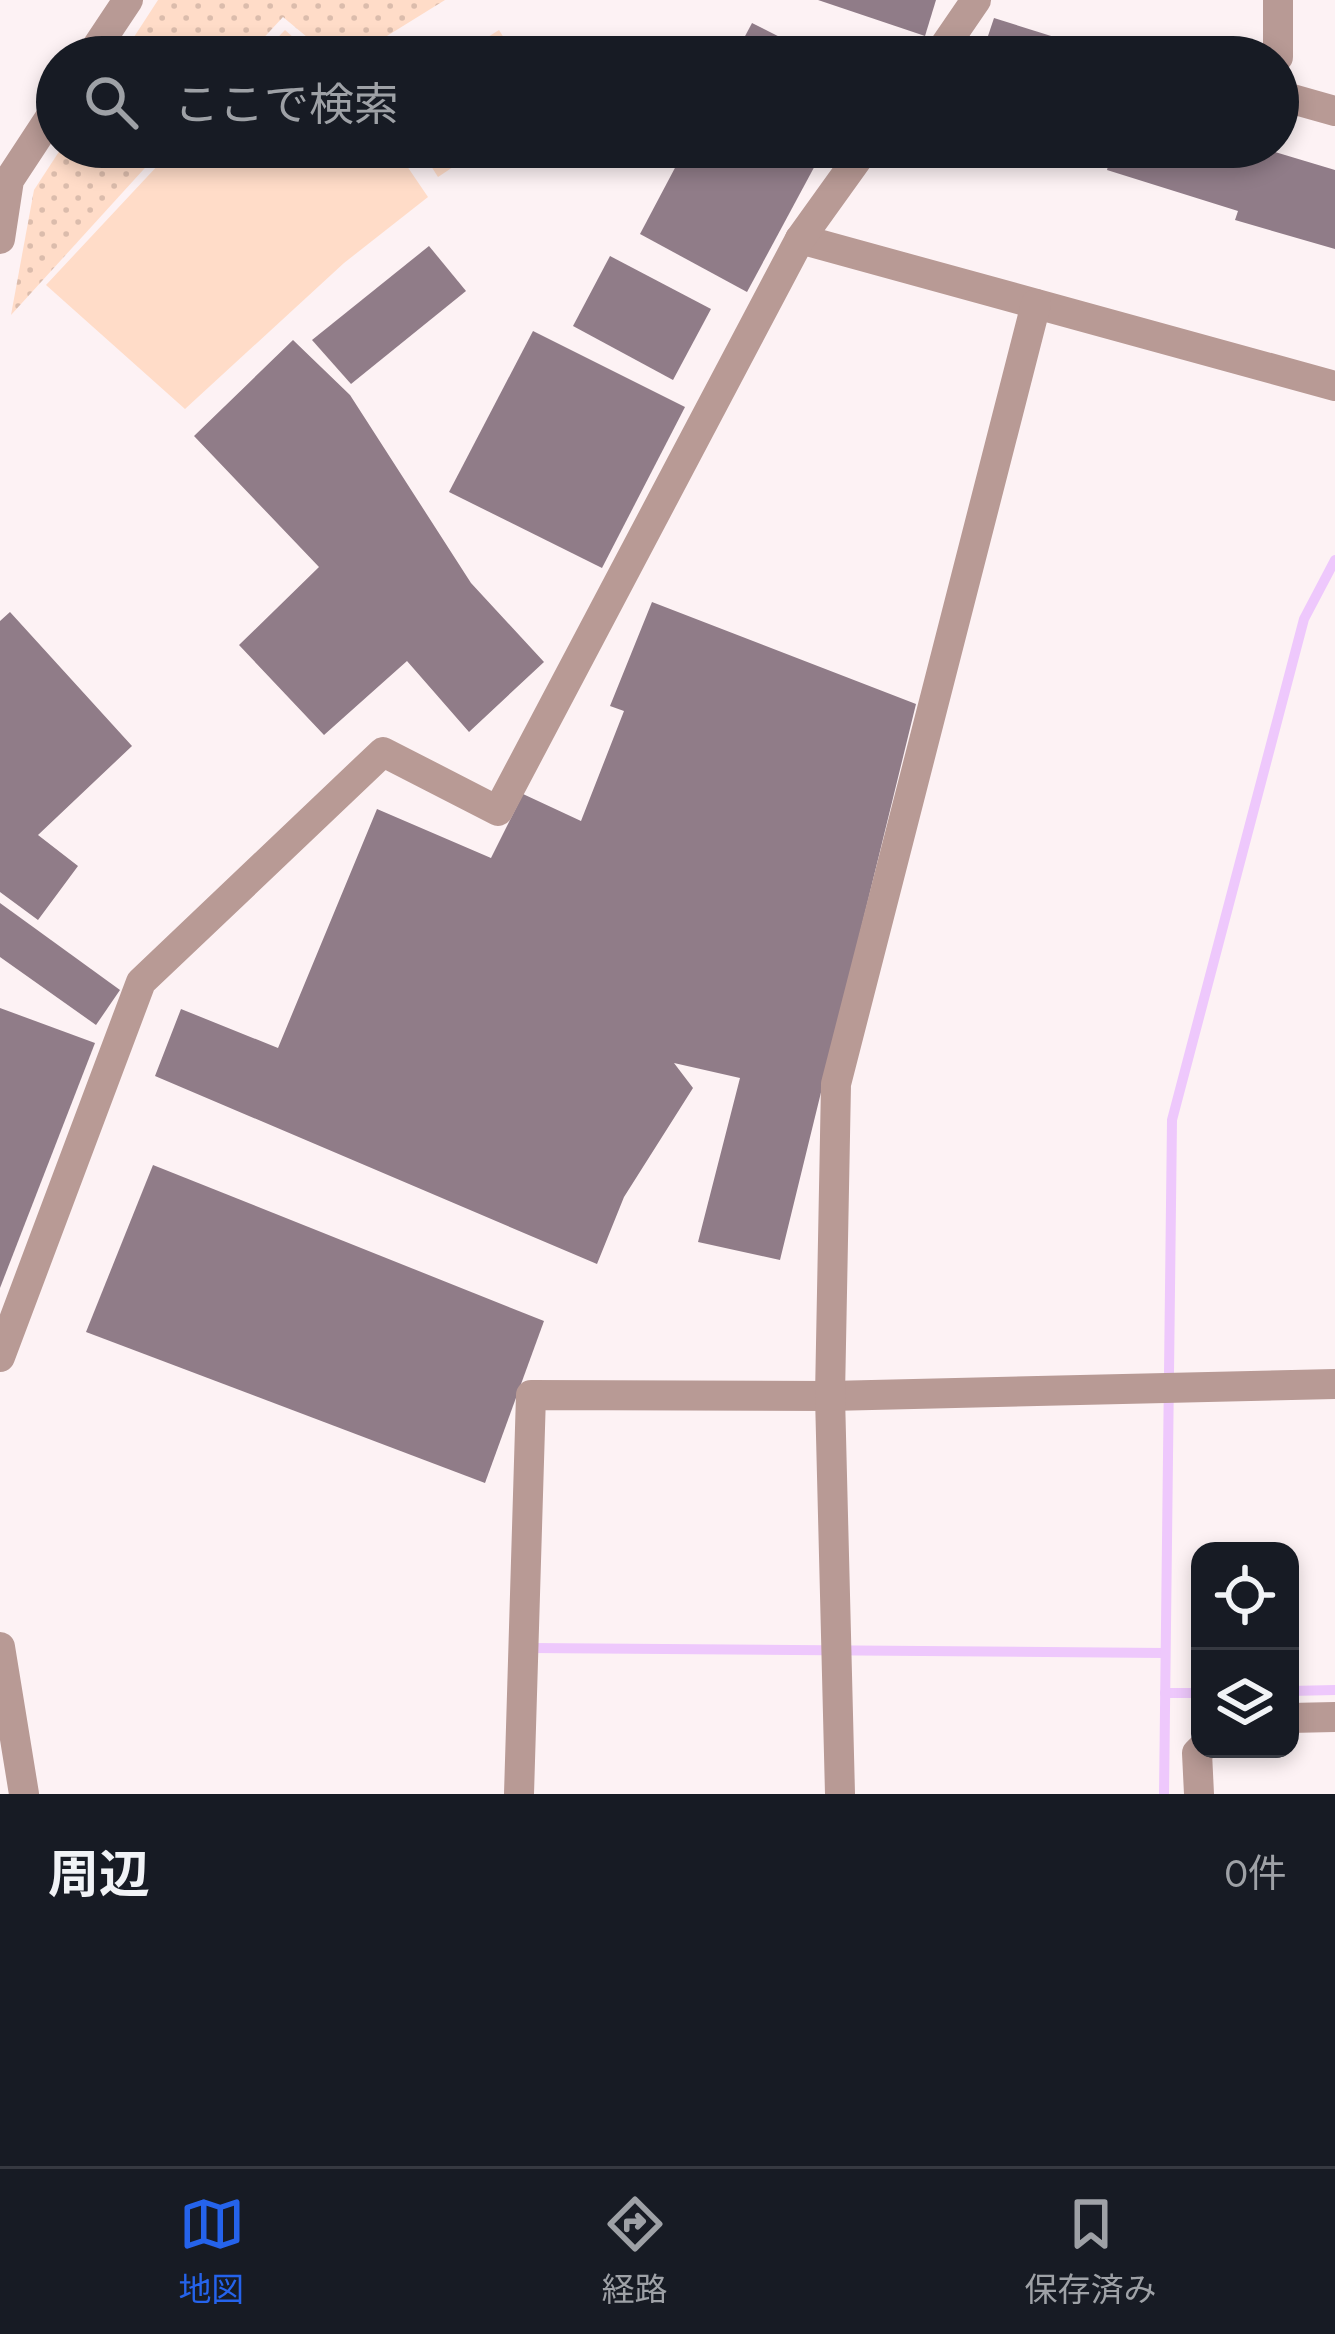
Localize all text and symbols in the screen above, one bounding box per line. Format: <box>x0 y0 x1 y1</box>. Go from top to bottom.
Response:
search box <box>36 36 1299 168</box>
icon: search <box>78 69 144 135</box>
text: ここで検索 <box>174 72 399 137</box>
map controls <box>1191 1542 1299 1758</box>
button: locate <box>1191 1542 1299 1650</box>
button: layers <box>1191 1650 1299 1758</box>
text: 周辺 <box>48 1837 150 1911</box>
text: 0件 <box>1225 1845 1287 1902</box>
tab: 地図 <box>179 2191 245 2313</box>
tab: 経路 <box>602 2191 668 2313</box>
tab: 保存済み <box>1025 2191 1157 2313</box>

